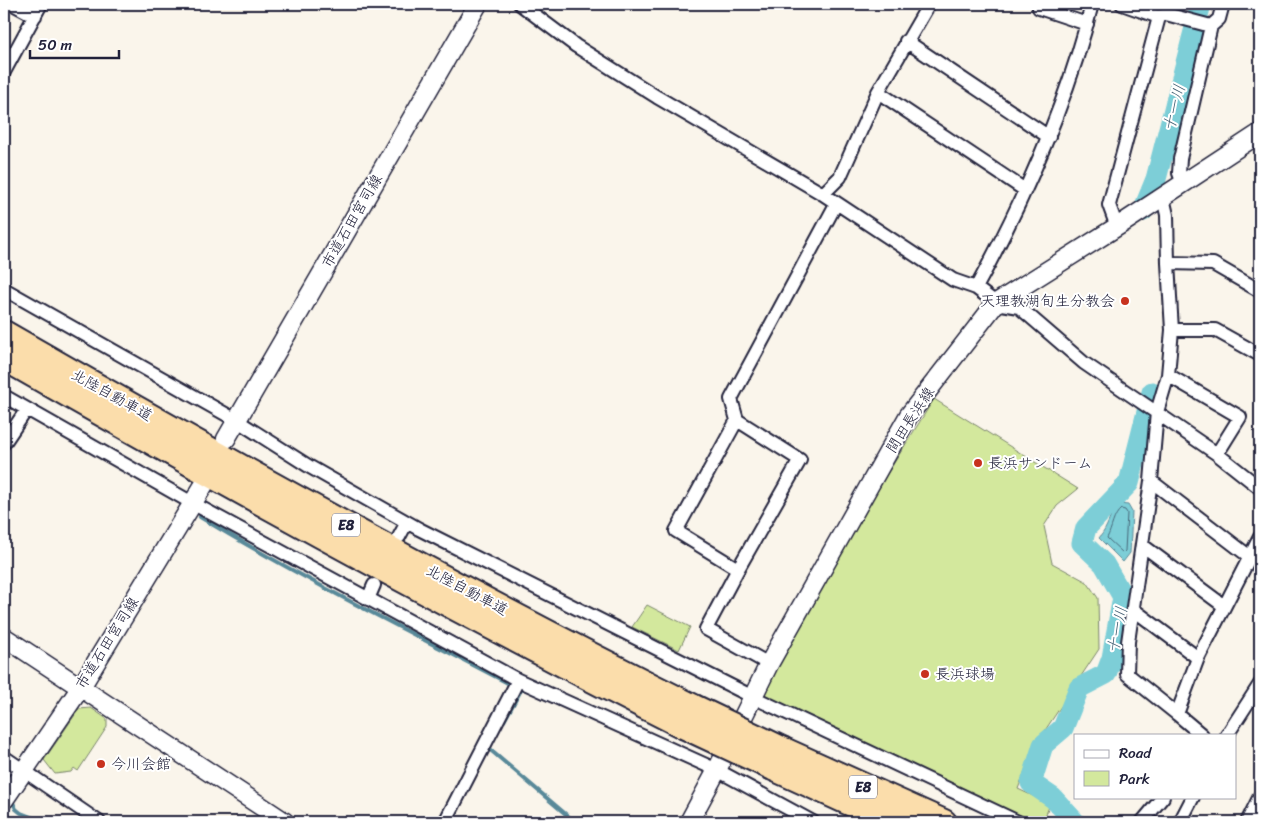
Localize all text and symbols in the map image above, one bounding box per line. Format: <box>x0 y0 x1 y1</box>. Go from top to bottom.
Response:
scale bar <box>30 28 119 60</box>
text: 50 m <box>38 32 73 58</box>
water label: 十一川 <box>1154 81 1194 135</box>
street label: 市道石田宮司線 <box>314 169 390 273</box>
place label: 天理教湖旬生分教会 <box>980 288 1115 314</box>
marker: 天理教湖旬生分教会 <box>1119 295 1131 307</box>
street label: 北陸自動車道 <box>66 362 158 428</box>
street label: 間田長浜線 <box>879 381 941 459</box>
place label: 長浜サンドーム <box>988 450 1092 476</box>
marker: 長浜サンドーム <box>972 457 984 469</box>
road number: E8 <box>332 514 360 536</box>
street label: 北陸自動車道 <box>421 557 513 623</box>
street label: 市道石田宮司線 <box>68 592 146 694</box>
water label: 十一川 <box>1098 604 1136 656</box>
place label: 長浜球場 <box>935 661 995 687</box>
marker: 長浜球場 <box>919 668 931 680</box>
legend <box>1074 734 1236 798</box>
text: Road <box>1119 740 1152 766</box>
place label: 今川会館 <box>111 751 171 777</box>
marker: 今川会館 <box>95 758 107 770</box>
text: Park <box>1119 766 1150 792</box>
road number: E8 <box>849 776 877 799</box>

